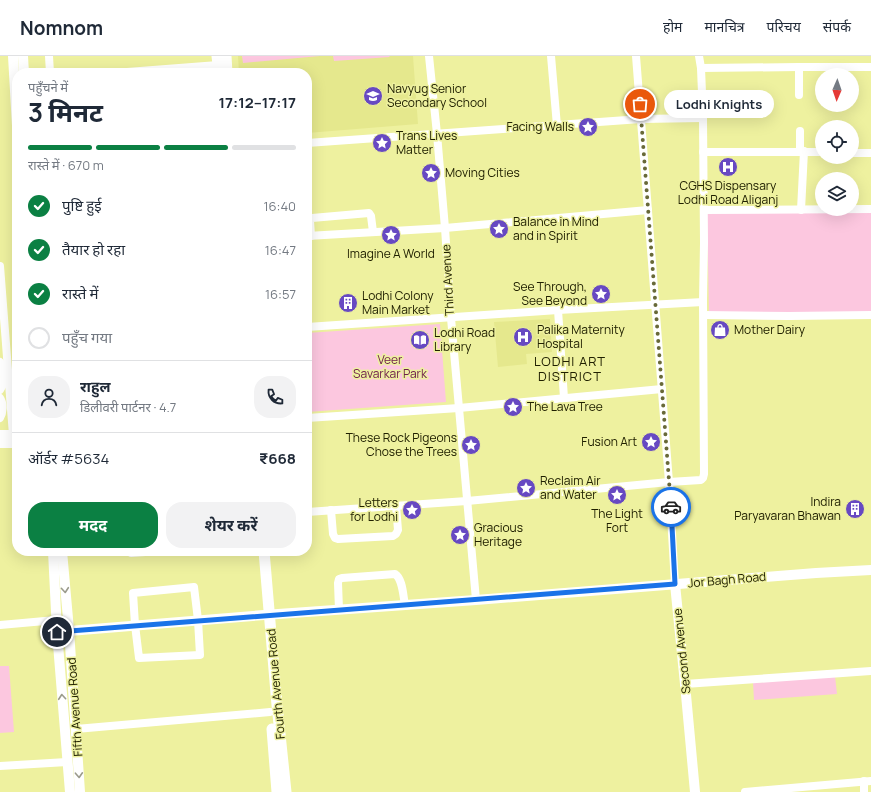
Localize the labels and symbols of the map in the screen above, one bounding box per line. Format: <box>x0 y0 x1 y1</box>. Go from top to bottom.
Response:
north arrow <box>815 68 859 112</box>
place label: Navyug Senior Secondary School <box>387 80 487 111</box>
school or university icon: Navyug Senior Secondary School <box>362 85 384 107</box>
pin <box>623 87 657 121</box>
callout: Lodhi Knights <box>664 90 774 118</box>
place icon: Facing Walls <box>577 116 599 138</box>
place label: Facing Walls <box>506 118 574 135</box>
place label: Trans Lives Matter <box>396 127 457 158</box>
place icon: Trans Lives Matter <box>371 132 393 154</box>
hospital icon: CGHS Dispensary Lodhi Road Aliganj <box>717 156 739 178</box>
place icon: Moving Cities <box>420 162 442 184</box>
place label: Moving Cities <box>445 164 520 181</box>
place label: CGHS Dispensary Lodhi Road Aliganj <box>678 177 778 208</box>
place label: Balance in Mind and in Spirit <box>513 213 599 244</box>
place icon: Balance in Mind and in Spirit <box>488 218 510 240</box>
place icon: Imagine A World <box>380 224 402 246</box>
street label: Third Avenue <box>437 244 458 316</box>
place label: Imagine A World <box>347 245 435 262</box>
place label: See Through, See Beyond <box>513 278 587 309</box>
place icon: See Through, See Beyond <box>590 283 612 305</box>
place label: Lodhi Colony Main Market <box>362 287 434 318</box>
building icon: Lodhi Colony Main Market <box>337 292 359 314</box>
shop icon: Mother Dairy <box>709 319 731 341</box>
place label: Palika Maternity Hospital <box>537 321 625 352</box>
place label: Mother Dairy <box>734 321 806 338</box>
place label: Lodhi Road Library <box>434 324 495 355</box>
hospital icon: Palika Maternity Hospital <box>512 326 534 348</box>
library icon: Lodhi Road Library <box>409 329 431 351</box>
park label: Veer Savarkar Park <box>353 351 428 382</box>
district label: LODHI ART DISTRICT <box>534 352 606 385</box>
place icon: The Lava Tree <box>502 396 524 418</box>
place label: The Lava Tree <box>527 398 603 415</box>
place label: These Rock Pigeons Chose the Trees <box>346 429 457 460</box>
place icon: Fusion Art <box>640 431 662 453</box>
place label: Fusion Art <box>581 433 637 450</box>
place icon: These Rock Pigeons Chose the Trees <box>460 434 482 456</box>
place label: Reclaim Air and Water <box>540 472 601 503</box>
place icon: Reclaim Air and Water <box>515 477 537 499</box>
place icon: The Light Fort <box>606 484 628 506</box>
courier <box>651 487 691 527</box>
place label: Indira Paryavaran Bhawan <box>734 493 841 524</box>
place label: Letters for Lodhi <box>350 494 398 525</box>
building icon: Indira Paryavaran Bhawan <box>844 498 866 520</box>
place icon: Letters for Lodhi <box>401 499 423 521</box>
place label: The Light Fort <box>591 505 643 536</box>
place label: Gracious Heritage <box>474 519 523 550</box>
place icon: Gracious Heritage <box>449 524 471 546</box>
street label: Jor Bagh Road <box>687 568 767 591</box>
one-way arrow <box>61 587 70 593</box>
street label: Second Avenue <box>669 608 694 695</box>
pin <box>40 615 74 649</box>
street label: Fourth Avenue Road <box>262 628 289 740</box>
street label: Fifth Avenue Road <box>63 657 86 757</box>
one-way arrow <box>58 694 67 700</box>
one-way arrow <box>75 772 84 778</box>

